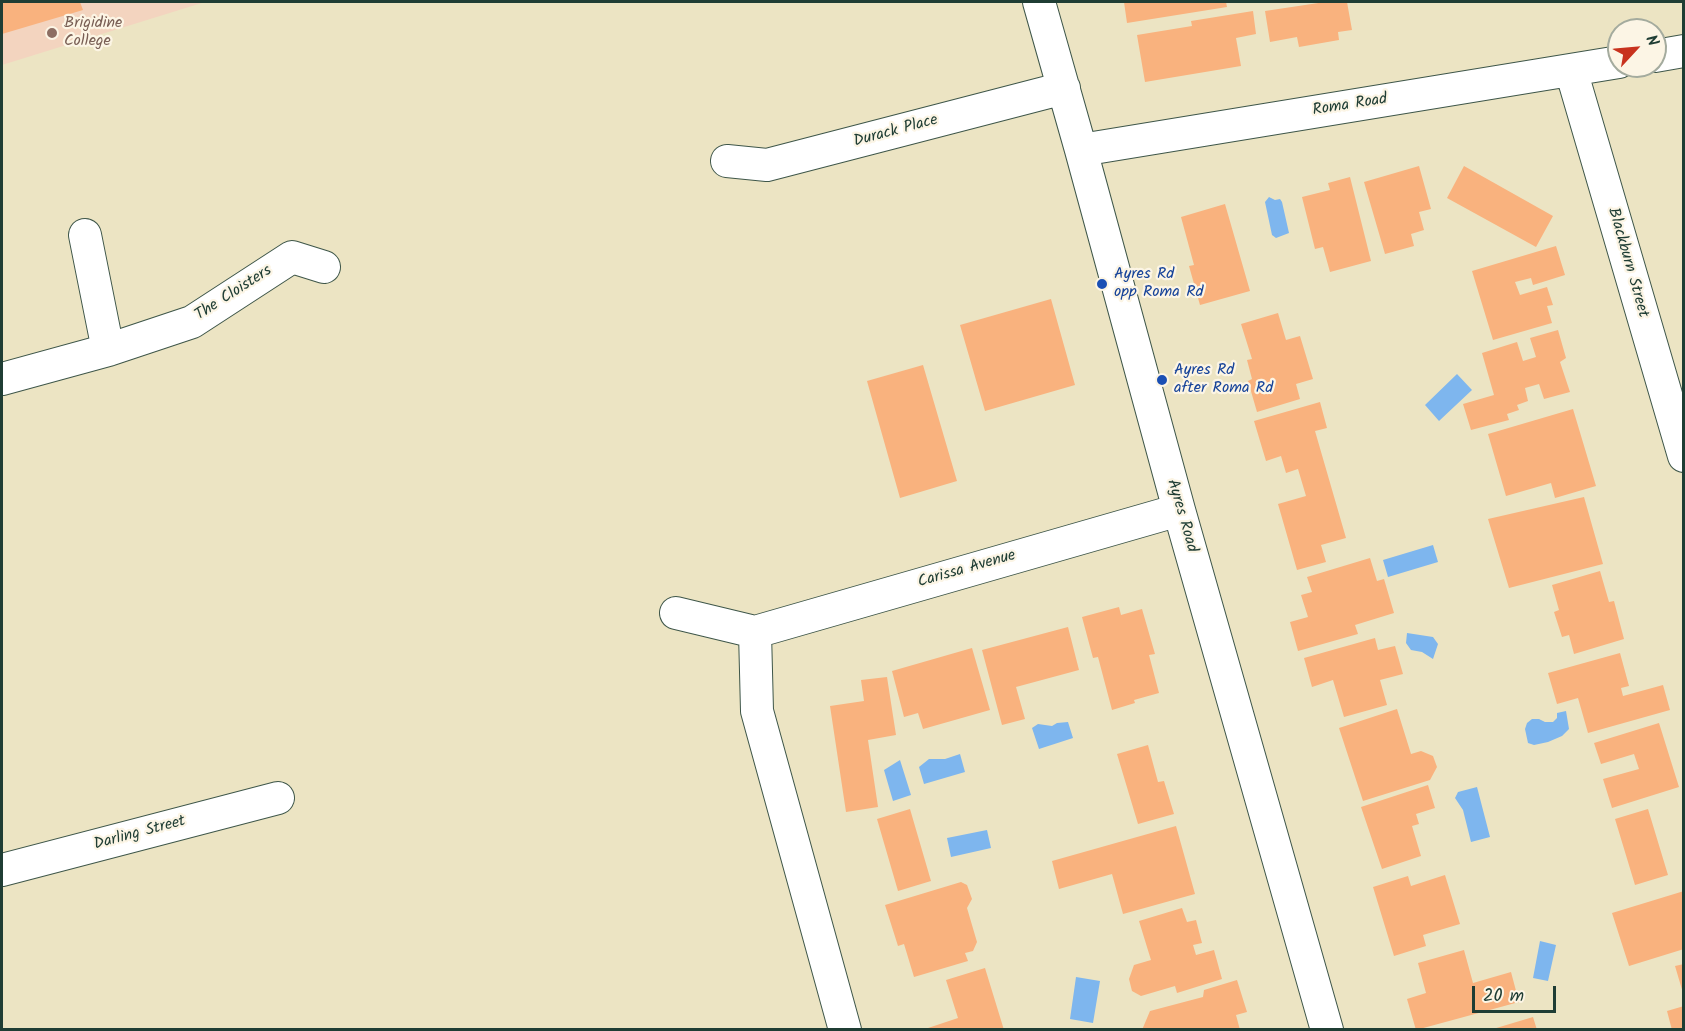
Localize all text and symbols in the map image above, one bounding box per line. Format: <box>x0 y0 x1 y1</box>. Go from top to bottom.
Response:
place label: Brigidine College <box>64 14 122 52</box>
north arrow <box>1607 18 1667 78</box>
marker: Brigidine College <box>45 26 59 40</box>
text: N <box>1638 31 1665 51</box>
street label: Roma Road <box>1311 91 1389 121</box>
street label: Durack Place <box>852 112 940 152</box>
street label: Blackburn Street <box>1602 206 1652 320</box>
street label: The Cloisters <box>192 262 276 326</box>
place label: Ayres Rd opp Roma Rd <box>1114 265 1204 303</box>
marker: Ayres Rd opp Roma Rd <box>1095 277 1109 291</box>
place label: Ayres Rd after Roma Rd <box>1174 361 1273 399</box>
marker: Ayres Rd after Roma Rd <box>1155 373 1169 387</box>
street label: Ayres Road <box>1161 477 1201 555</box>
street label: Carissa Avenue <box>916 547 1018 593</box>
street label: Darling Street <box>92 813 188 855</box>
scale bar <box>1475 974 1559 1012</box>
text: 20 m <box>1483 982 1524 1011</box>

